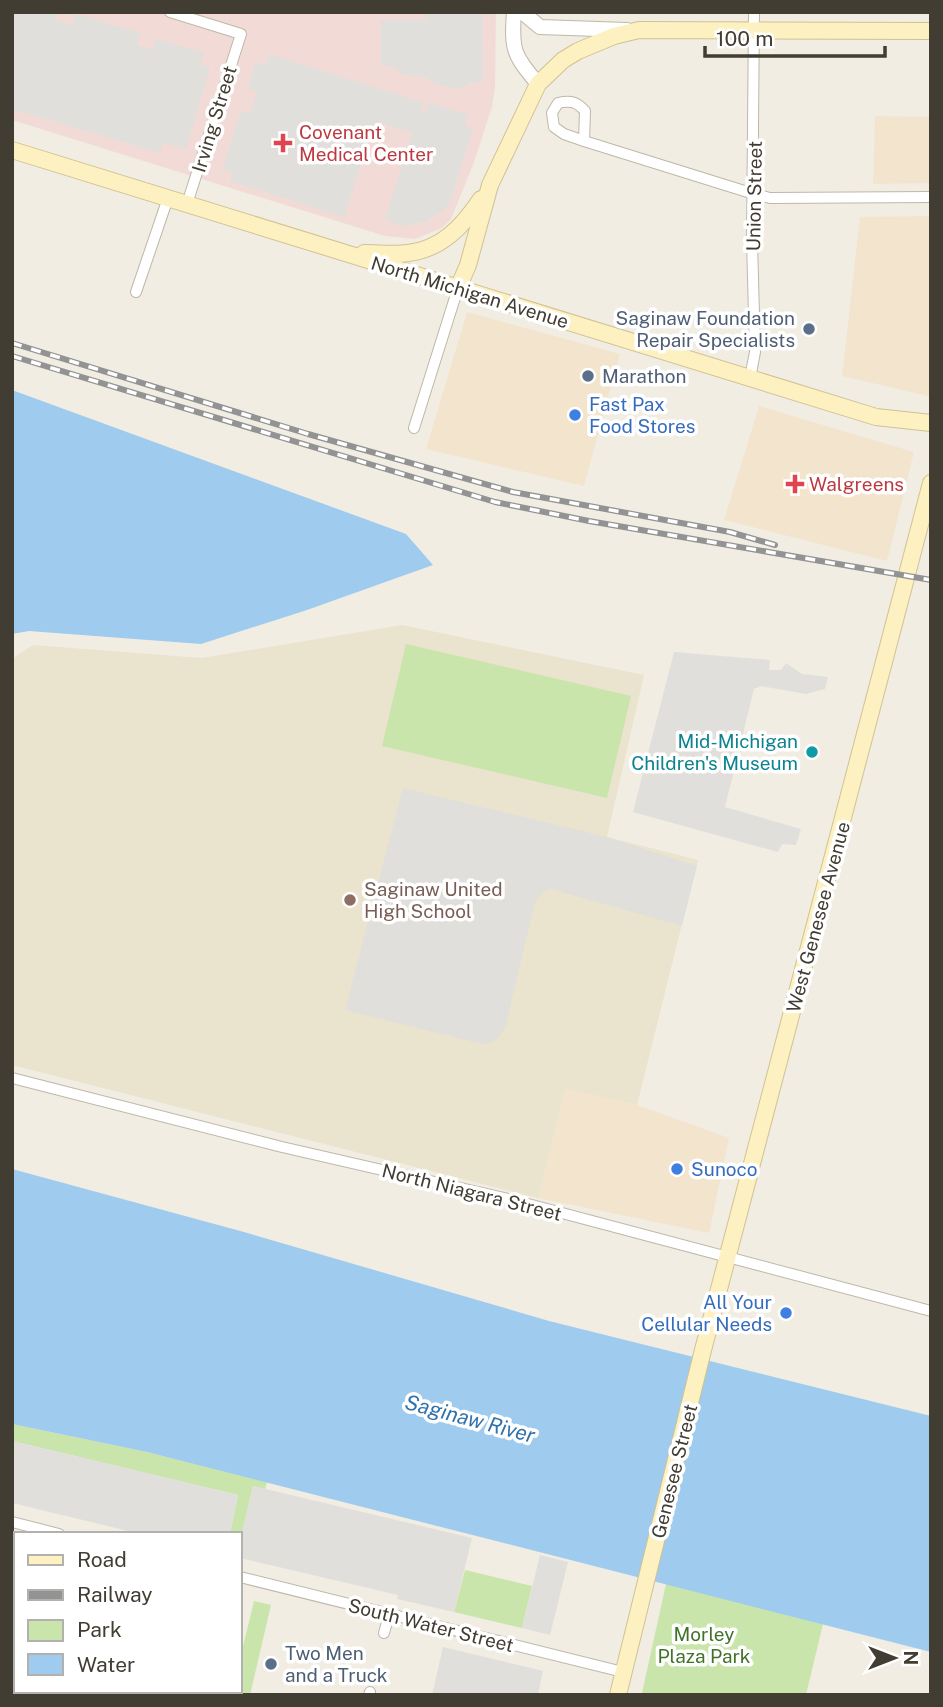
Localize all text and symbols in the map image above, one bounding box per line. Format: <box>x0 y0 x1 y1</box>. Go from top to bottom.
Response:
scale bar <box>705 14 885 58</box>
text: 100 m <box>716 26 773 51</box>
street label: Irving Street <box>187 63 241 175</box>
place label: Covenant Medical Center <box>299 121 433 165</box>
marker: Covenant Medical Center <box>273 133 293 153</box>
street label: Union Street <box>742 140 766 252</box>
street label: North Michigan Avenue <box>369 251 571 333</box>
place label: Saginaw Foundation Repair Specialists <box>616 307 795 351</box>
marker: Saginaw Foundation Repair Specialists <box>801 321 817 337</box>
place label: Marathon <box>602 365 687 387</box>
marker: Marathon <box>580 368 596 384</box>
place label: Fast Pax Food Stores <box>589 393 695 437</box>
marker: Fast Pax Food Stores <box>567 407 583 423</box>
place label: Walgreens <box>809 473 904 495</box>
marker: Walgreens <box>787 476 803 492</box>
place label: Mid-Michigan Children's Museum <box>631 730 798 774</box>
marker: Mid-Michigan Children's Museum <box>804 744 820 760</box>
street label: West Genesee Avenue <box>782 819 854 1015</box>
place label: Saginaw United High School <box>364 878 503 922</box>
marker: Saginaw United High School <box>342 892 358 908</box>
place label: Sunoco <box>691 1158 758 1180</box>
street label: North Niagara Street <box>380 1159 564 1225</box>
marker: Sunoco <box>669 1161 685 1177</box>
place label: All Your Cellular Needs <box>641 1291 772 1335</box>
marker: All Your Cellular Needs <box>778 1305 794 1321</box>
water label: Saginaw River <box>402 1389 539 1448</box>
street label: Genesee Street <box>647 1402 701 1540</box>
legend <box>14 1532 242 1693</box>
text: Road <box>77 1547 127 1572</box>
text: Railway <box>77 1582 153 1607</box>
street label: South Water Street <box>346 1594 516 1656</box>
text: Park <box>77 1617 122 1642</box>
park label: Morley Plaza Park <box>657 1623 751 1667</box>
north arrow <box>859 1623 929 1693</box>
place label: Two Men and a Truck <box>285 1642 388 1686</box>
text: N <box>900 1651 922 1665</box>
text: Water <box>77 1652 135 1677</box>
marker: Two Men and a Truck <box>263 1656 279 1672</box>

